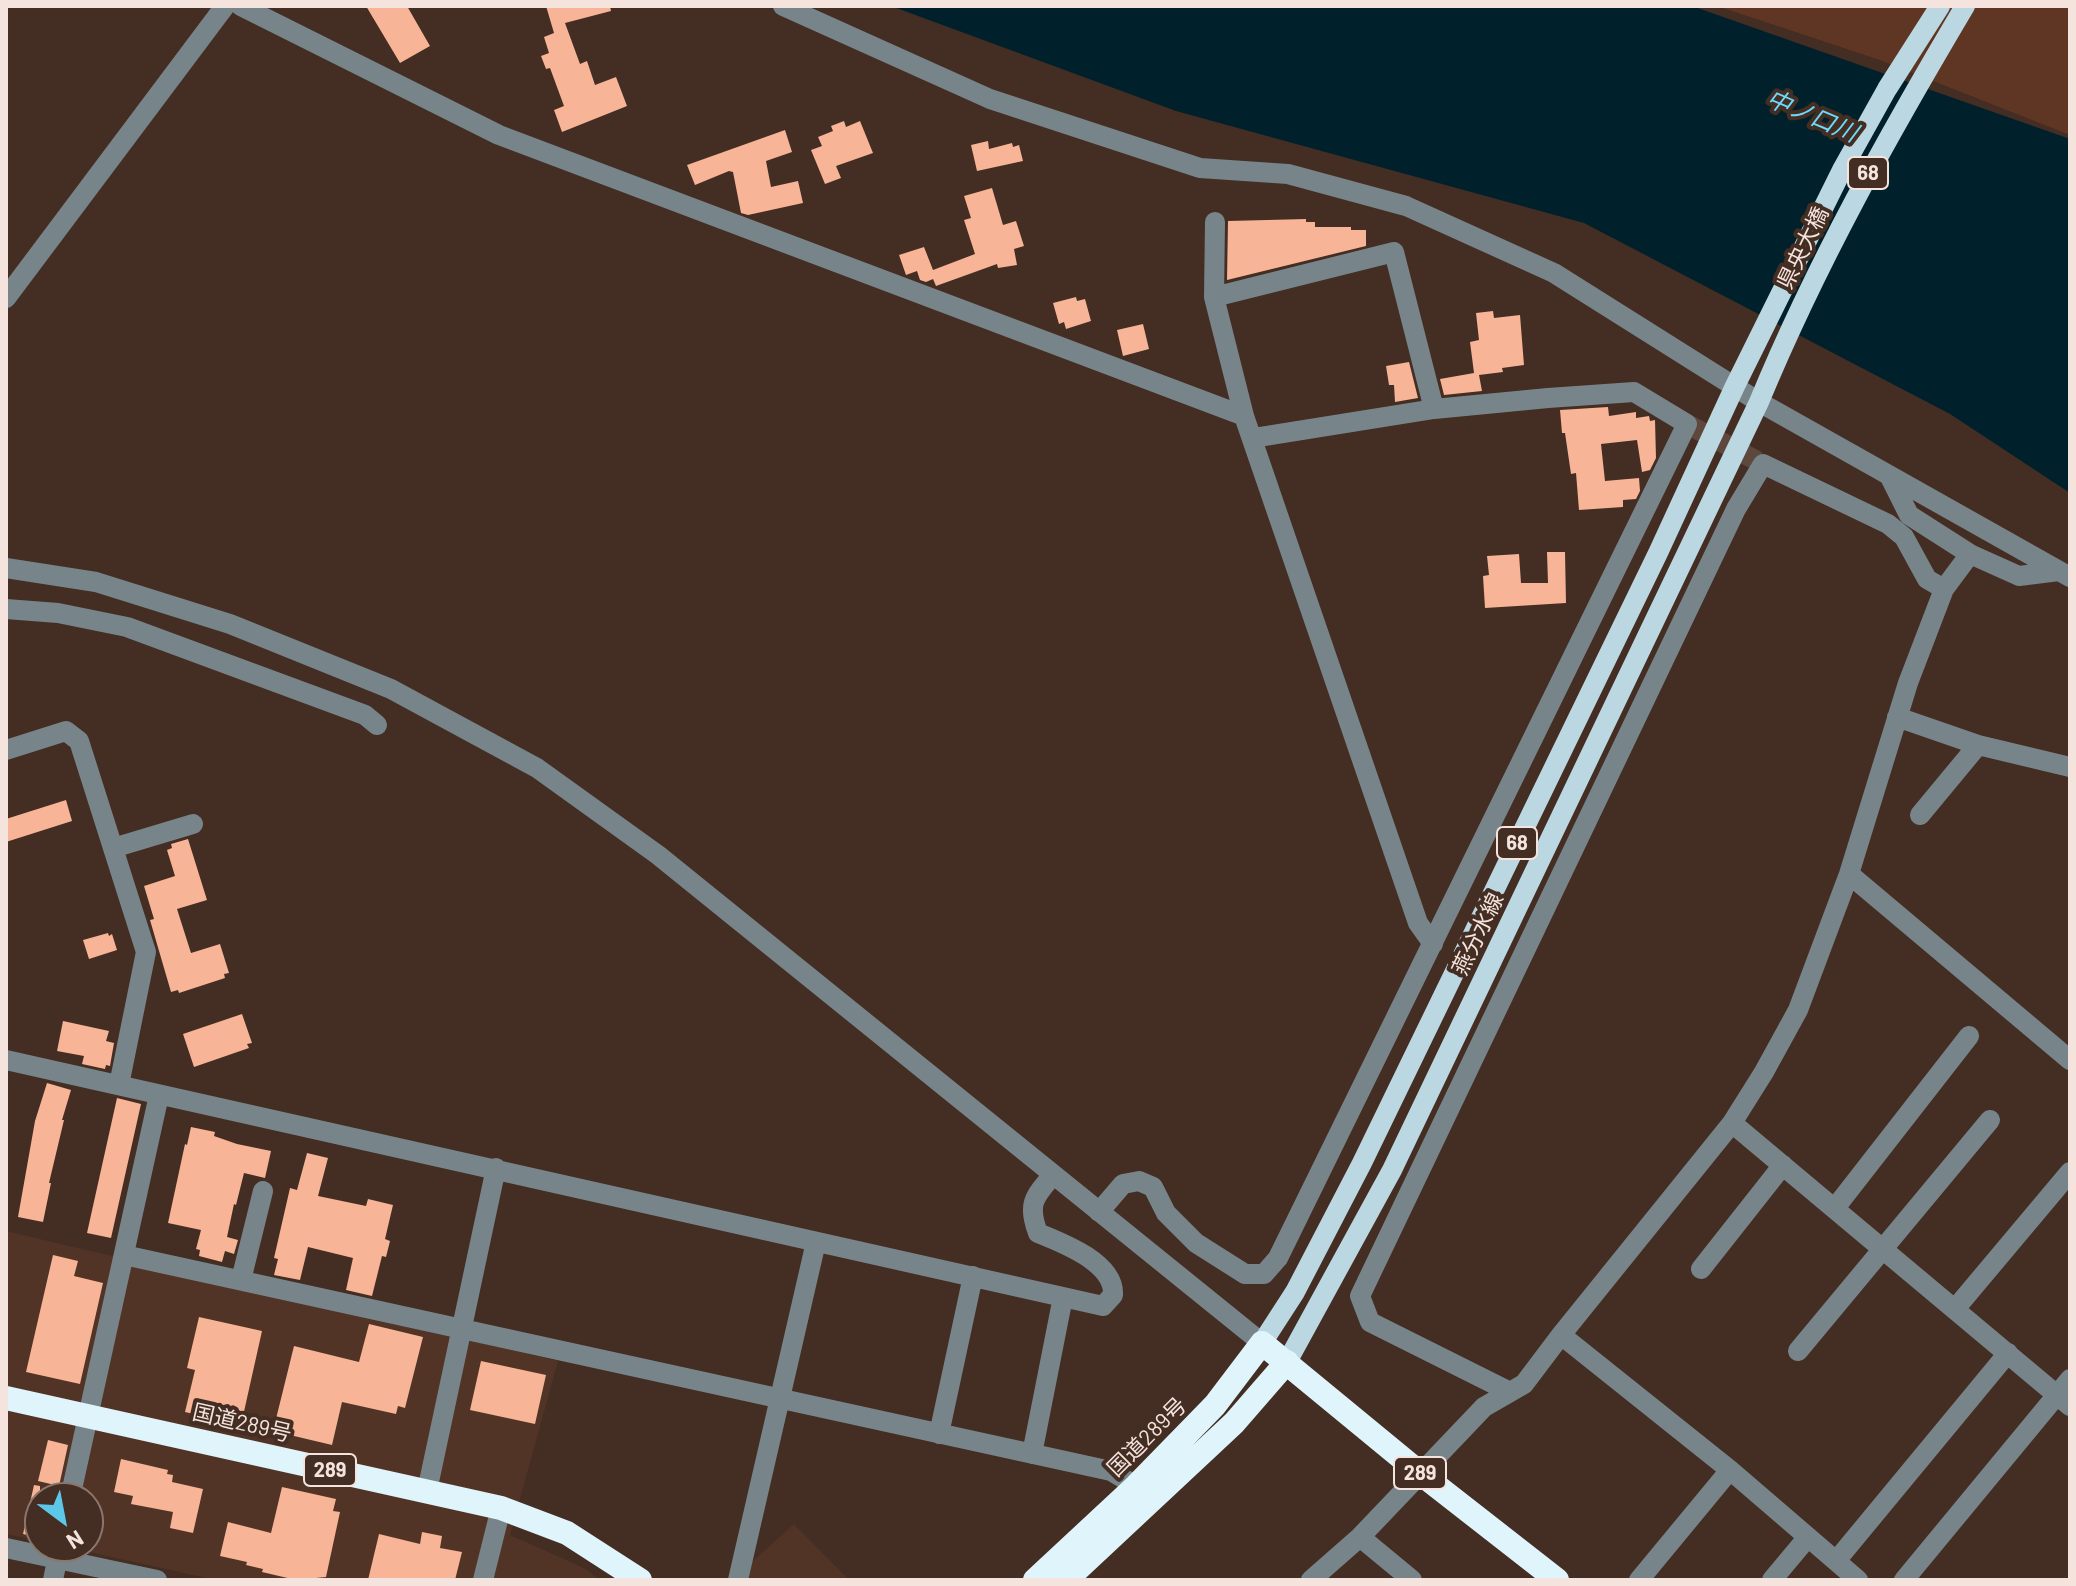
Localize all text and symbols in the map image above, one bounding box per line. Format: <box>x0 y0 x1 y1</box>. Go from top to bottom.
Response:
water label: 中ノ口川 <box>1762 84 1862 148</box>
road number: 68 <box>1848 157 1888 189</box>
street label: 県央大橋 <box>1772 203 1834 293</box>
road number: 68 <box>1497 827 1537 859</box>
street label: 燕分水線 <box>1447 889 1509 979</box>
street label: 国道289号 <box>1102 1392 1192 1482</box>
street label: 国道289号 <box>190 1399 294 1447</box>
road number: 289 <box>304 1454 356 1486</box>
road number: 289 <box>1394 1457 1446 1489</box>
north arrow <box>24 1482 104 1562</box>
text: N <box>63 1526 89 1556</box>

